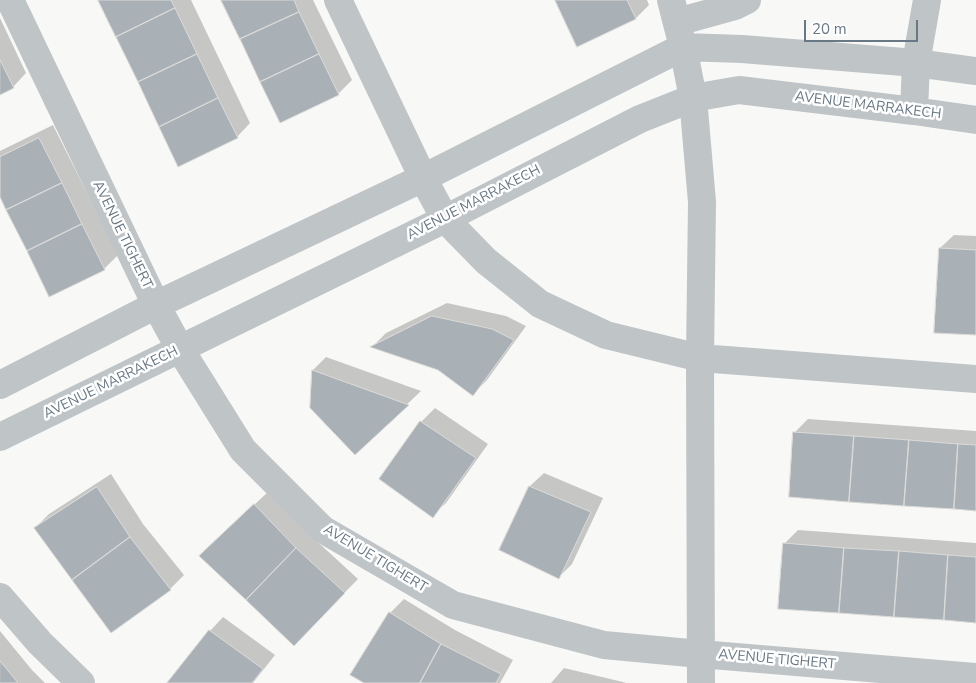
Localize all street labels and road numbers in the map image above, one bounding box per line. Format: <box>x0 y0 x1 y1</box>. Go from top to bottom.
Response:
street label: AVENUE MARRAKECH <box>794 89 942 123</box>
street label: AVENUE MARRAKECH <box>404 162 544 244</box>
street label: AVENUE TIGHERT <box>89 178 155 292</box>
street label: AVENUE MARRAKECH <box>41 343 181 423</box>
street label: AVENUE TIGHERT <box>320 521 430 597</box>
street label: AVENUE TIGHERT <box>717 646 837 674</box>

